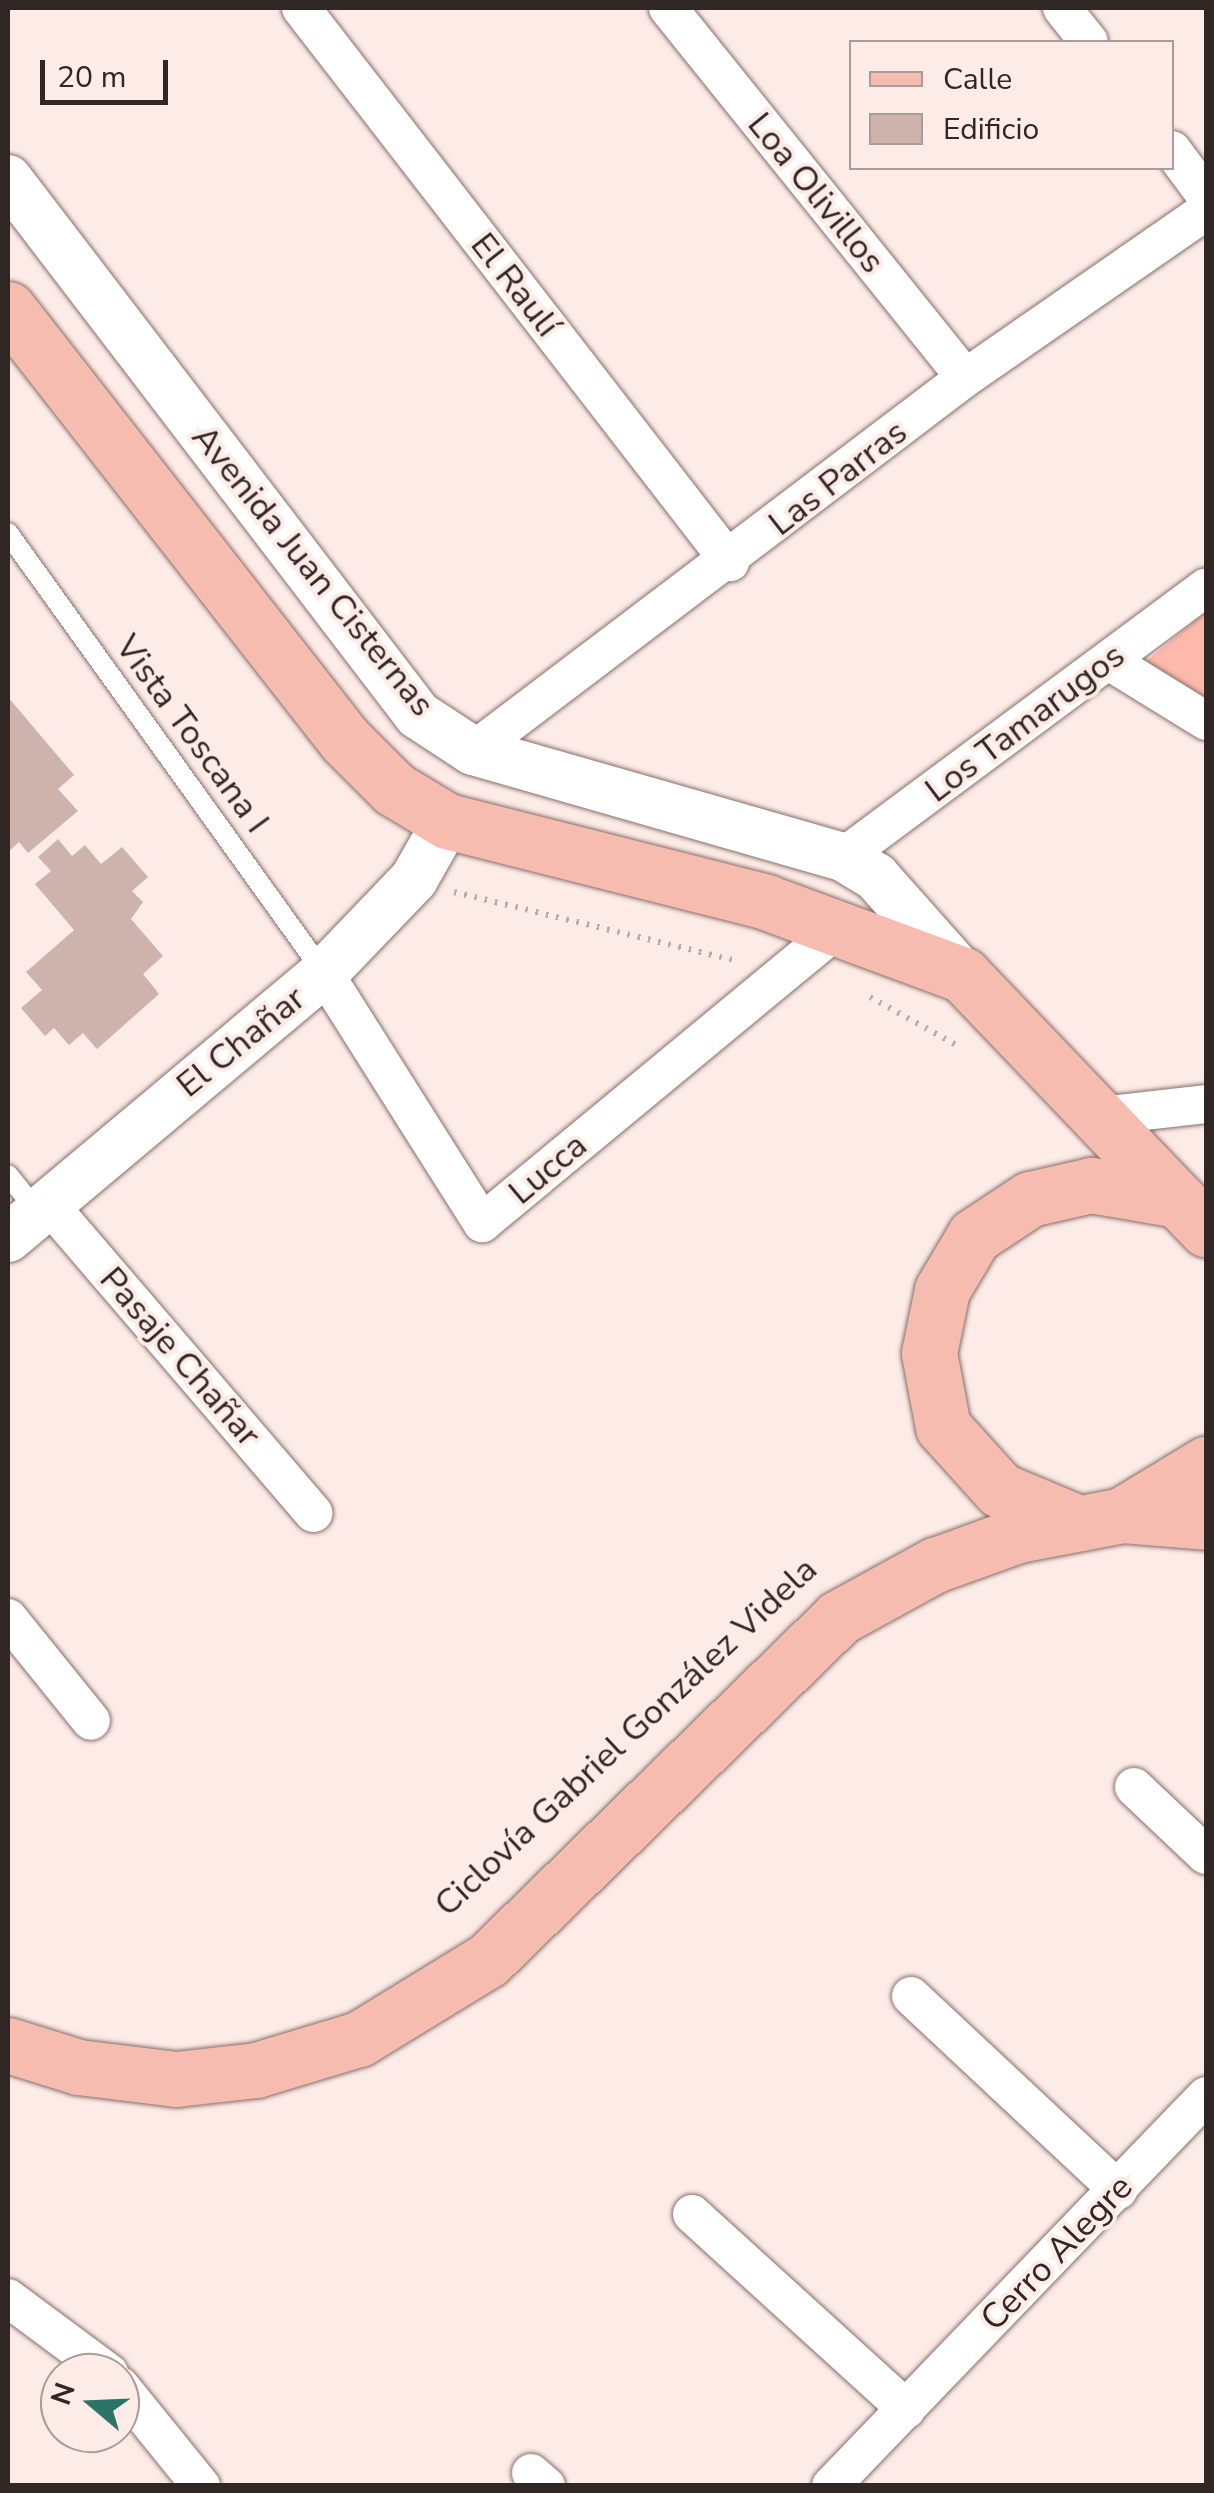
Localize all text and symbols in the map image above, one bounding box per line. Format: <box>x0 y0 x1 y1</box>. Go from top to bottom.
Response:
scale bar <box>45 40 172 102</box>
legend <box>849 40 1174 170</box>
text: 20 m <box>57 57 126 98</box>
text: Calle <box>943 59 1012 100</box>
street label: Loa Olivillos <box>739 104 893 282</box>
text: Edificio <box>943 109 1039 150</box>
street label: El Raulí <box>462 225 568 345</box>
street label: Las Parras <box>761 411 915 545</box>
street label: Avenida Juan Cisternas <box>183 417 443 725</box>
street label: Vista Toscana I <box>106 627 278 841</box>
street label: Los Tamarugos <box>917 634 1133 812</box>
street label: El Chañar <box>168 978 314 1106</box>
street label: Lucca <box>501 1124 595 1214</box>
street label: Pasaje Chañar <box>91 1259 269 1455</box>
street label: Ciclovía Gabriel González Videla <box>426 1549 826 1925</box>
street label: Cerro Alegre <box>972 2166 1142 2340</box>
north arrow <box>40 2353 140 2453</box>
text: N <box>42 2378 85 2410</box>

